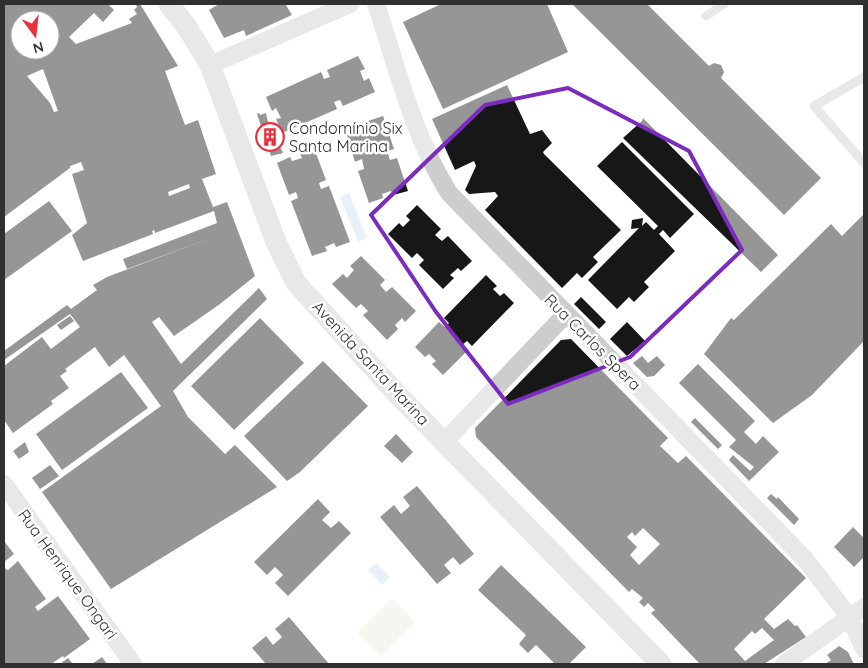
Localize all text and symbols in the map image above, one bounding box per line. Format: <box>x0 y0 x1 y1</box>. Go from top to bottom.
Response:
north arrow <box>10 10 60 60</box>
text: N <box>31 38 46 58</box>
place label: Condomínio Six Santa Marina <box>289 118 403 156</box>
building icon: Condomínio Six Santa Marina <box>255 122 285 152</box>
street label: Rua Carlos Spera <box>541 290 645 394</box>
street label: Avenida Santa Marina <box>308 297 434 429</box>
street label: Rua Henrique Ongari <box>14 505 122 643</box>

